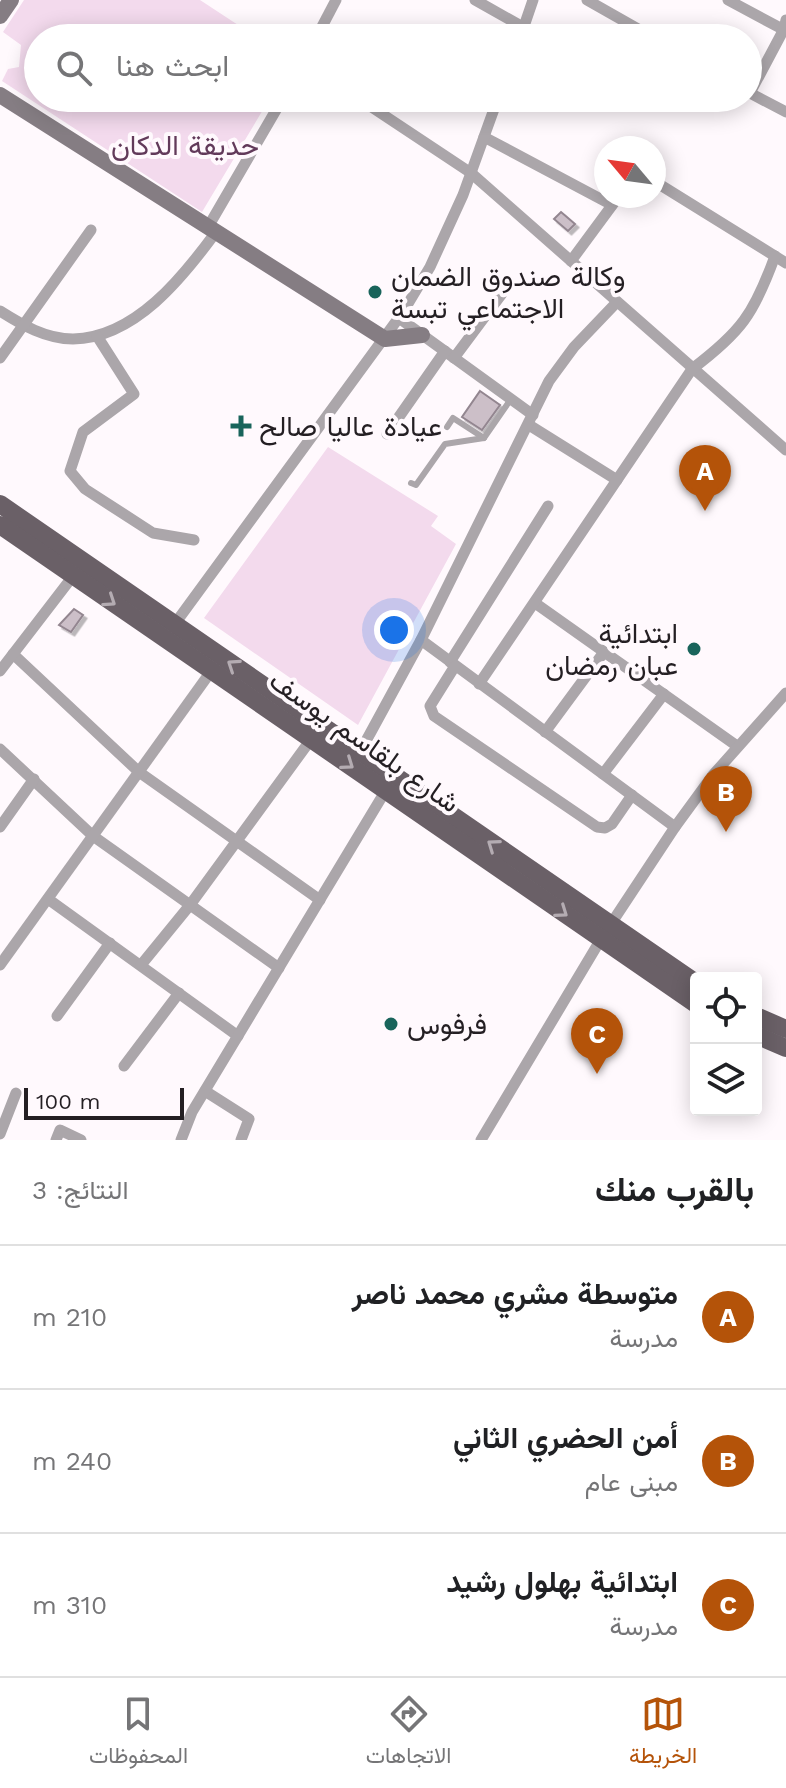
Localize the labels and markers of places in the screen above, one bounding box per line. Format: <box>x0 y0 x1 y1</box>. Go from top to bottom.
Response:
place label: وكالة صندوق الضمان الاجتماعي تبسة <box>391 260 625 331</box>
marker: وكالة صندوق الضمان الاجتماعي تبسة <box>366 283 384 301</box>
place label: عيادة عاليا صالح <box>259 410 442 446</box>
marker: عيادة عاليا صالح <box>230 415 252 437</box>
pin: A <box>679 445 731 511</box>
place label: ابتدائية عبان رمضان <box>545 617 678 683</box>
marker: ابتدائية عبان رمضان <box>685 640 703 658</box>
pin: B <box>700 766 752 832</box>
place label: فرفوس <box>407 1008 487 1042</box>
pin: C <box>571 1008 623 1074</box>
marker: فرفوس <box>382 1015 400 1033</box>

